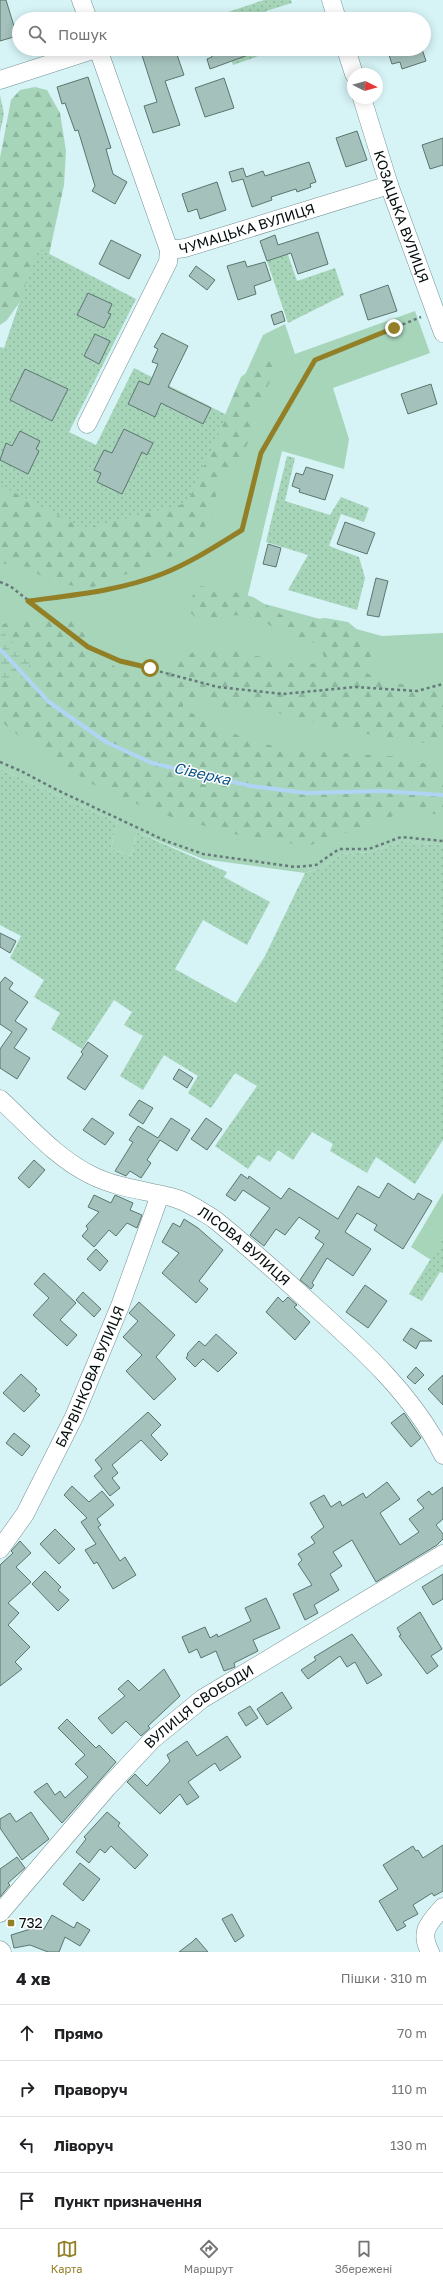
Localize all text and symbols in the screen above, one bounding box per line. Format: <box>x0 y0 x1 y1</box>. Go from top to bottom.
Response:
search box <box>12 12 431 56</box>
icon: search <box>26 23 48 45</box>
text: Пошук <box>58 25 107 43</box>
north arrow <box>347 68 383 104</box>
street label: КОЗАЦЬКА ВУЛИЦЯ <box>371 148 433 285</box>
street label: ЧУМАЦЬКА ВУЛИЦЯ <box>178 199 317 257</box>
route end <box>385 319 403 337</box>
route start <box>141 659 159 677</box>
water label: Сіверка <box>172 758 233 788</box>
street label: ЛІСОВА ВУЛИЦЯ <box>195 1202 294 1289</box>
street label: БАРВІНКОВА ВУЛИЦЯ <box>51 1303 127 1450</box>
street label: ВУЛИЦЯ СВОБОДИ <box>140 1661 256 1751</box>
place label: 732 <box>19 1914 43 1931</box>
marker: 732 <box>6 1918 16 1928</box>
text: 4 хв <box>16 1968 51 1989</box>
text: Пішки · 310 m <box>341 1970 427 1986</box>
icon: ahead <box>16 2022 38 2044</box>
text: Прямо <box>54 2024 103 2042</box>
text: 70 m <box>397 2025 427 2041</box>
icon: right <box>16 2078 38 2100</box>
text: Праворуч <box>54 2080 128 2098</box>
text: 110 m <box>392 2081 427 2097</box>
icon: left <box>16 2134 38 2156</box>
text: Ліворуч <box>54 2136 113 2154</box>
text: 130 m <box>390 2137 427 2153</box>
icon: arrive <box>16 2190 38 2212</box>
text: Пункт призначення <box>54 2192 202 2210</box>
tab: Карта <box>51 2238 83 2275</box>
tab: Маршрут <box>184 2238 234 2275</box>
tab: Збережені <box>335 2238 392 2275</box>

